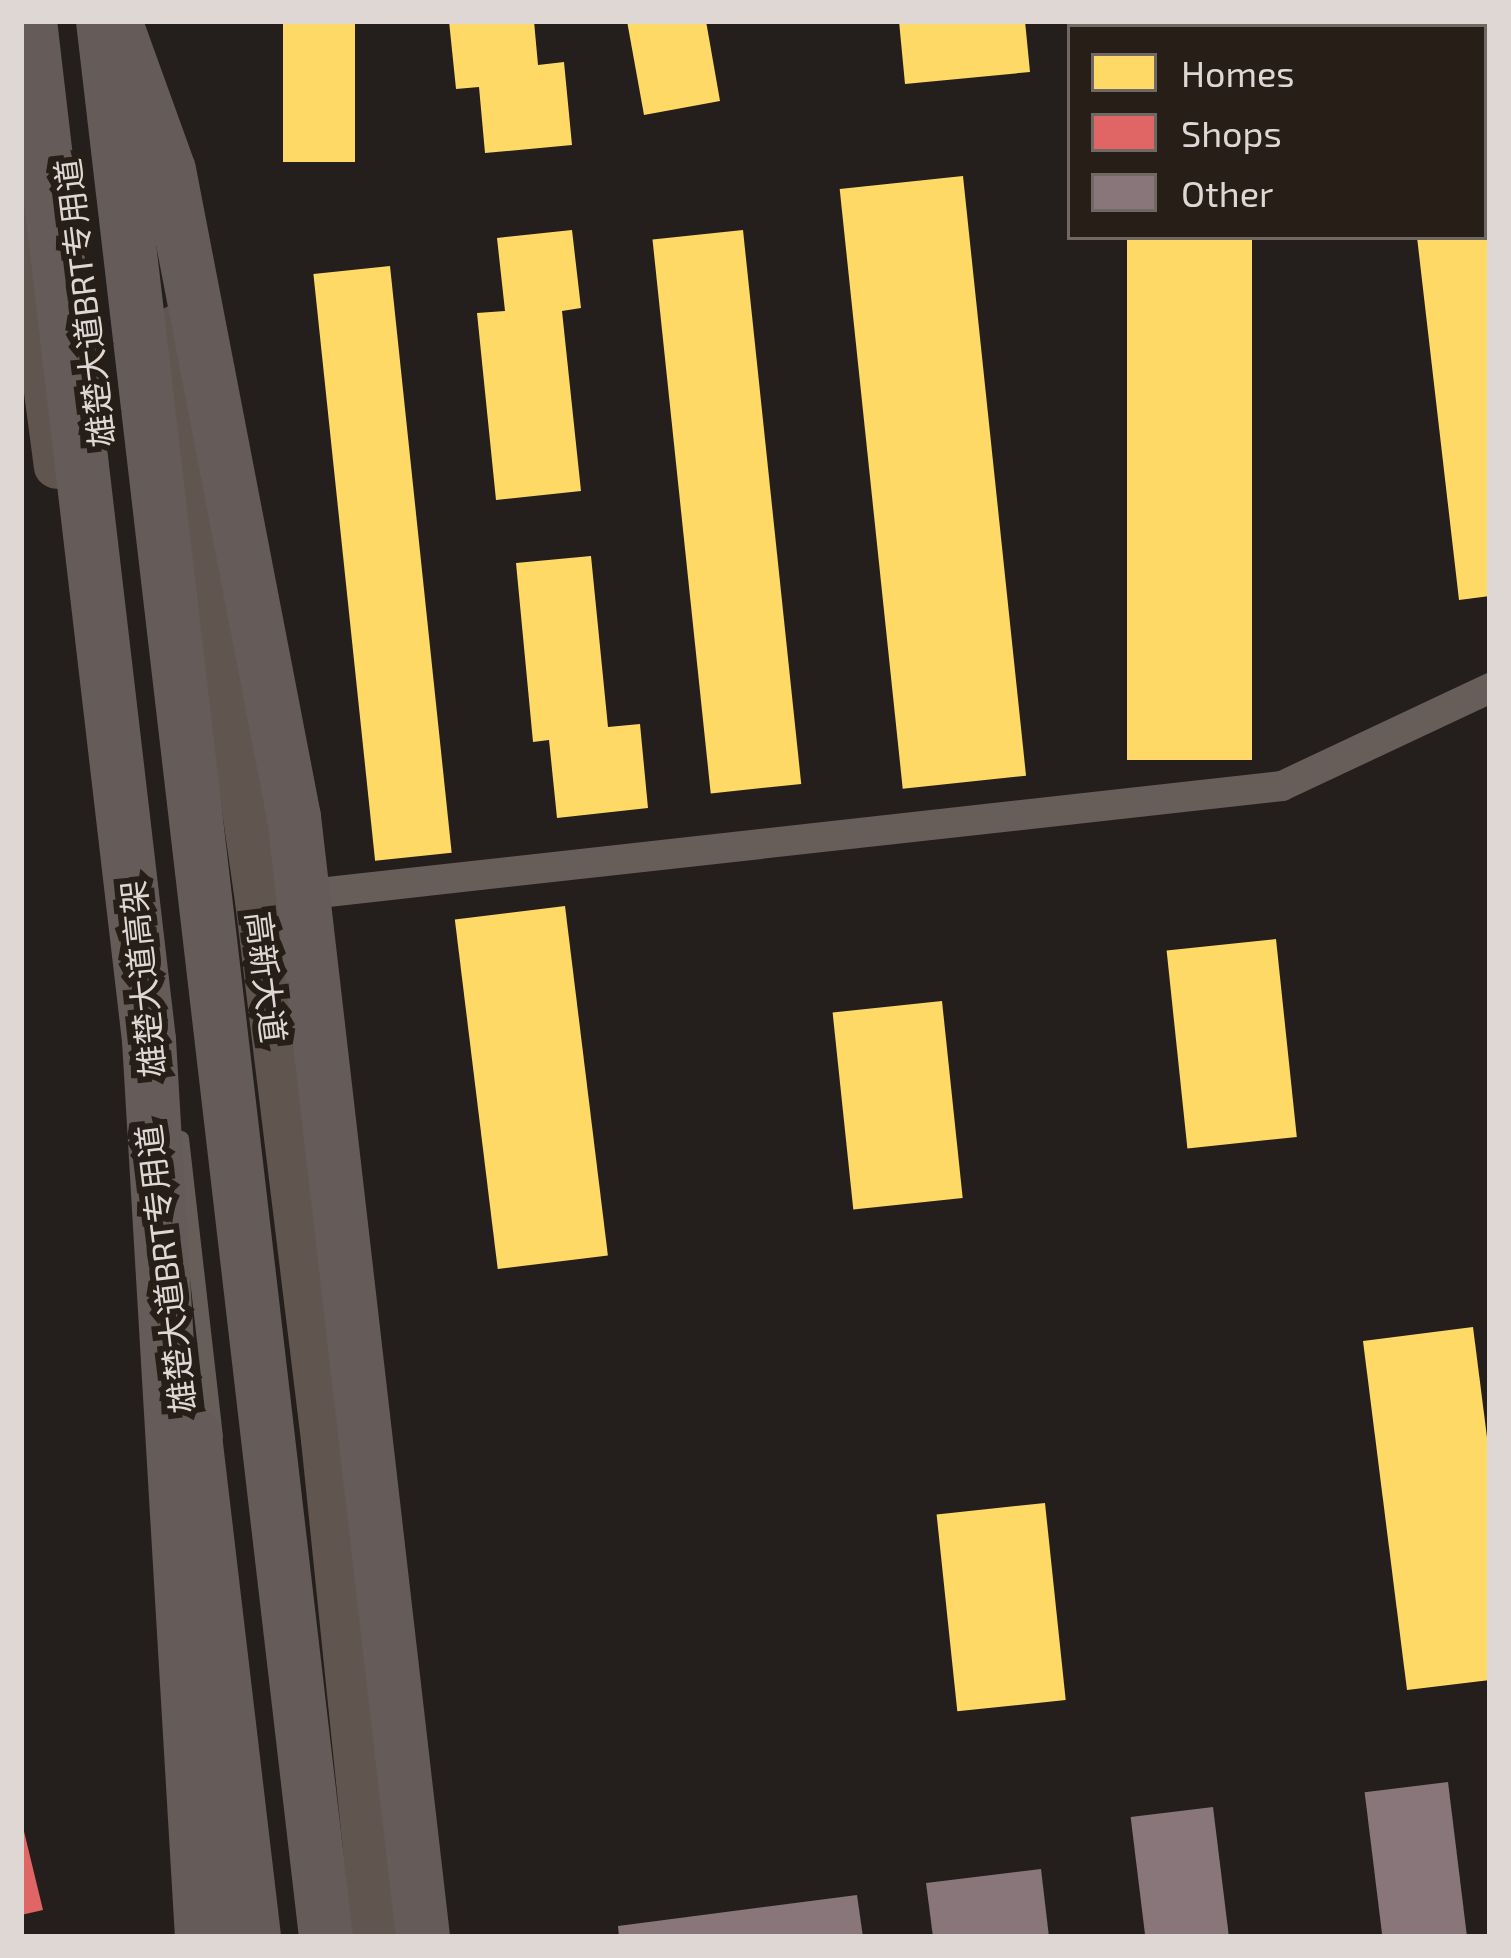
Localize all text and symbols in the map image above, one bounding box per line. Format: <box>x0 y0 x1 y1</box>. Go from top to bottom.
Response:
legend <box>1067 24 1487 240</box>
text: Homes <box>1181 51 1295 94</box>
text: Shops <box>1181 111 1282 154</box>
street label: 雄楚大道BRT专用道 <box>48 156 122 450</box>
text: Other <box>1181 171 1273 214</box>
street label: 雄楚大道高架 <box>113 878 173 1080</box>
street label: 高新大道 <box>238 909 294 1045</box>
street label: 雄楚大道BRT专用道 <box>129 1122 203 1416</box>

